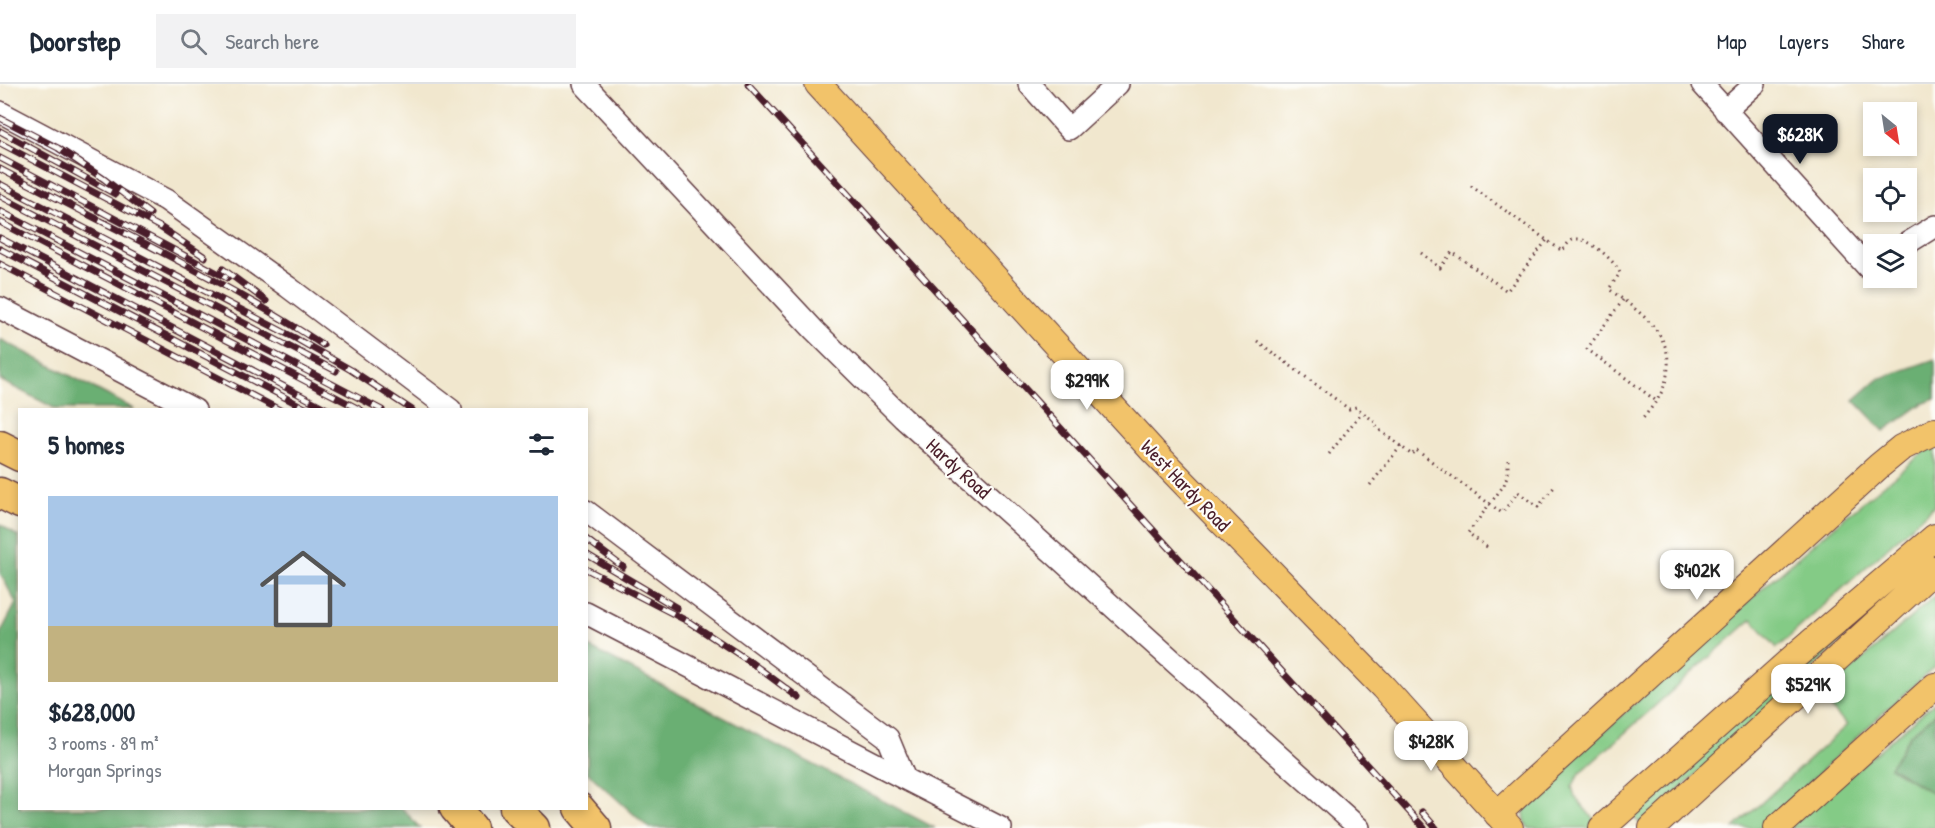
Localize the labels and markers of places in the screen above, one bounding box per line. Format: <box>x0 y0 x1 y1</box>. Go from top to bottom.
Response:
pin: $628K <box>1758 114 1842 165</box>
pin: $299K <box>1045 360 1129 411</box>
pin: $402K <box>1655 550 1739 601</box>
pin: $529K <box>1766 664 1850 715</box>
pin: $428K <box>1389 721 1473 772</box>

